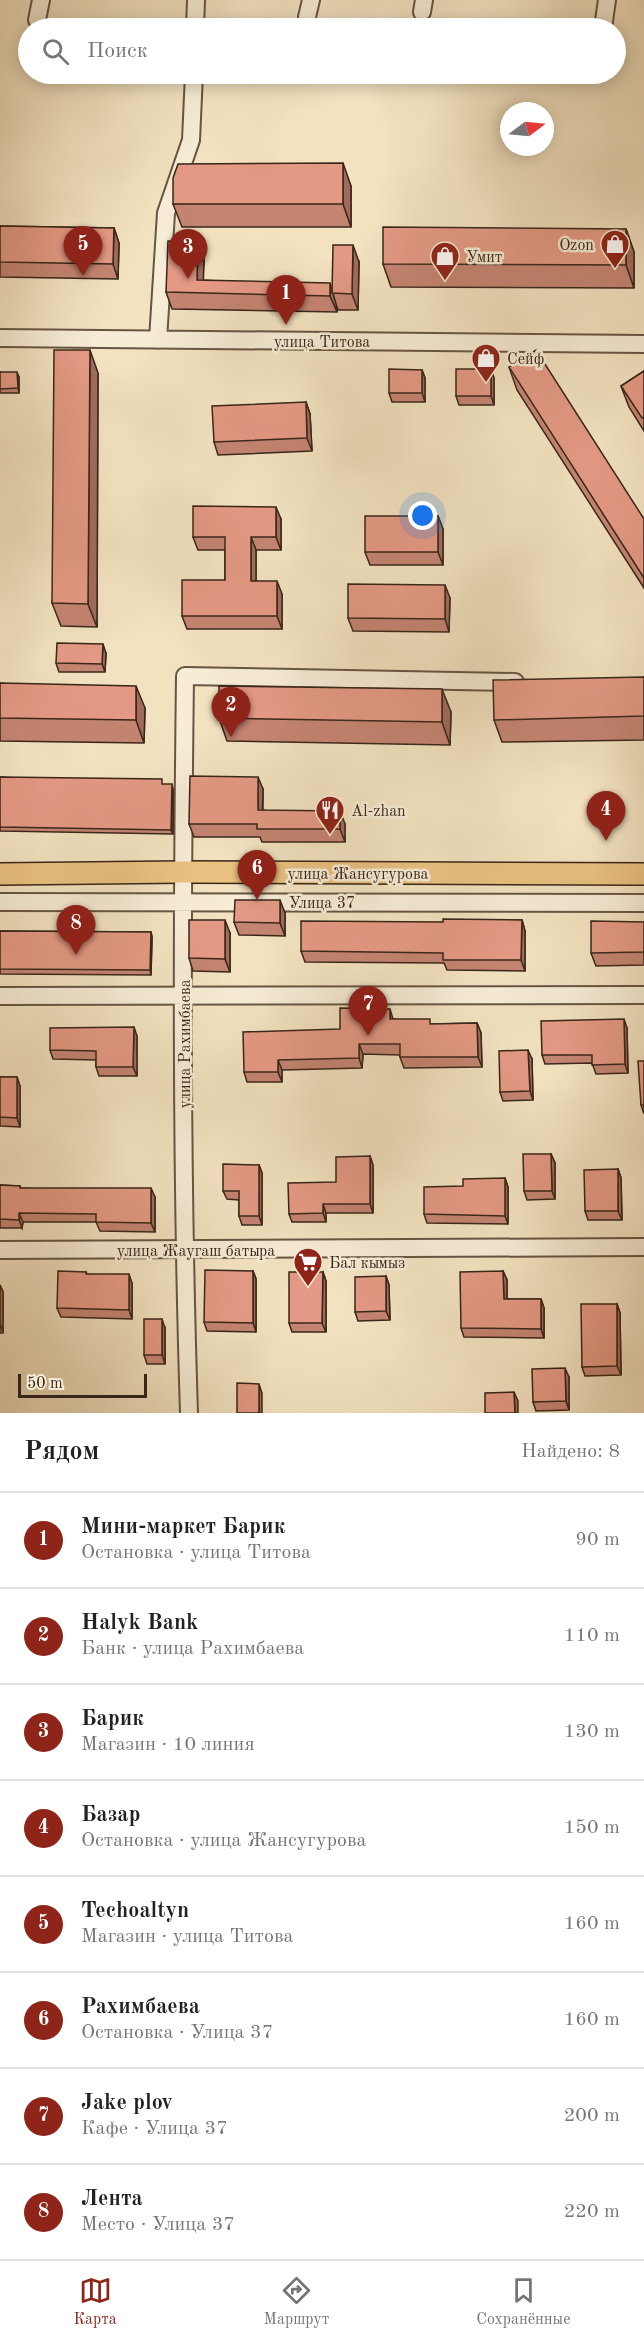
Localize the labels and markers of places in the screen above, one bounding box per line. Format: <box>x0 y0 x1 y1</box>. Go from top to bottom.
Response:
pin: 5 <box>64 226 103 276</box>
shop icon: Ozon <box>599 228 631 270</box>
pin: 3 <box>168 230 207 279</box>
place label: Ozon <box>559 238 594 254</box>
shop icon: Умит <box>429 240 461 282</box>
place label: Умит <box>466 250 502 266</box>
pin: 1 <box>266 276 306 325</box>
shop icon: Сейф <box>470 342 502 384</box>
place label: Сейф <box>507 352 544 368</box>
pin: 2 <box>212 688 250 737</box>
pin: 4 <box>586 792 626 841</box>
restaurant icon: Al-zhan <box>314 794 346 836</box>
place label: Al-zhan <box>351 804 406 820</box>
pin: 6 <box>238 850 276 900</box>
pin: 8 <box>56 906 96 955</box>
pin: 7 <box>348 986 388 1036</box>
supermarket icon: Бал кымыз <box>292 1246 324 1288</box>
place label: Бал кымыз <box>329 1256 405 1272</box>

